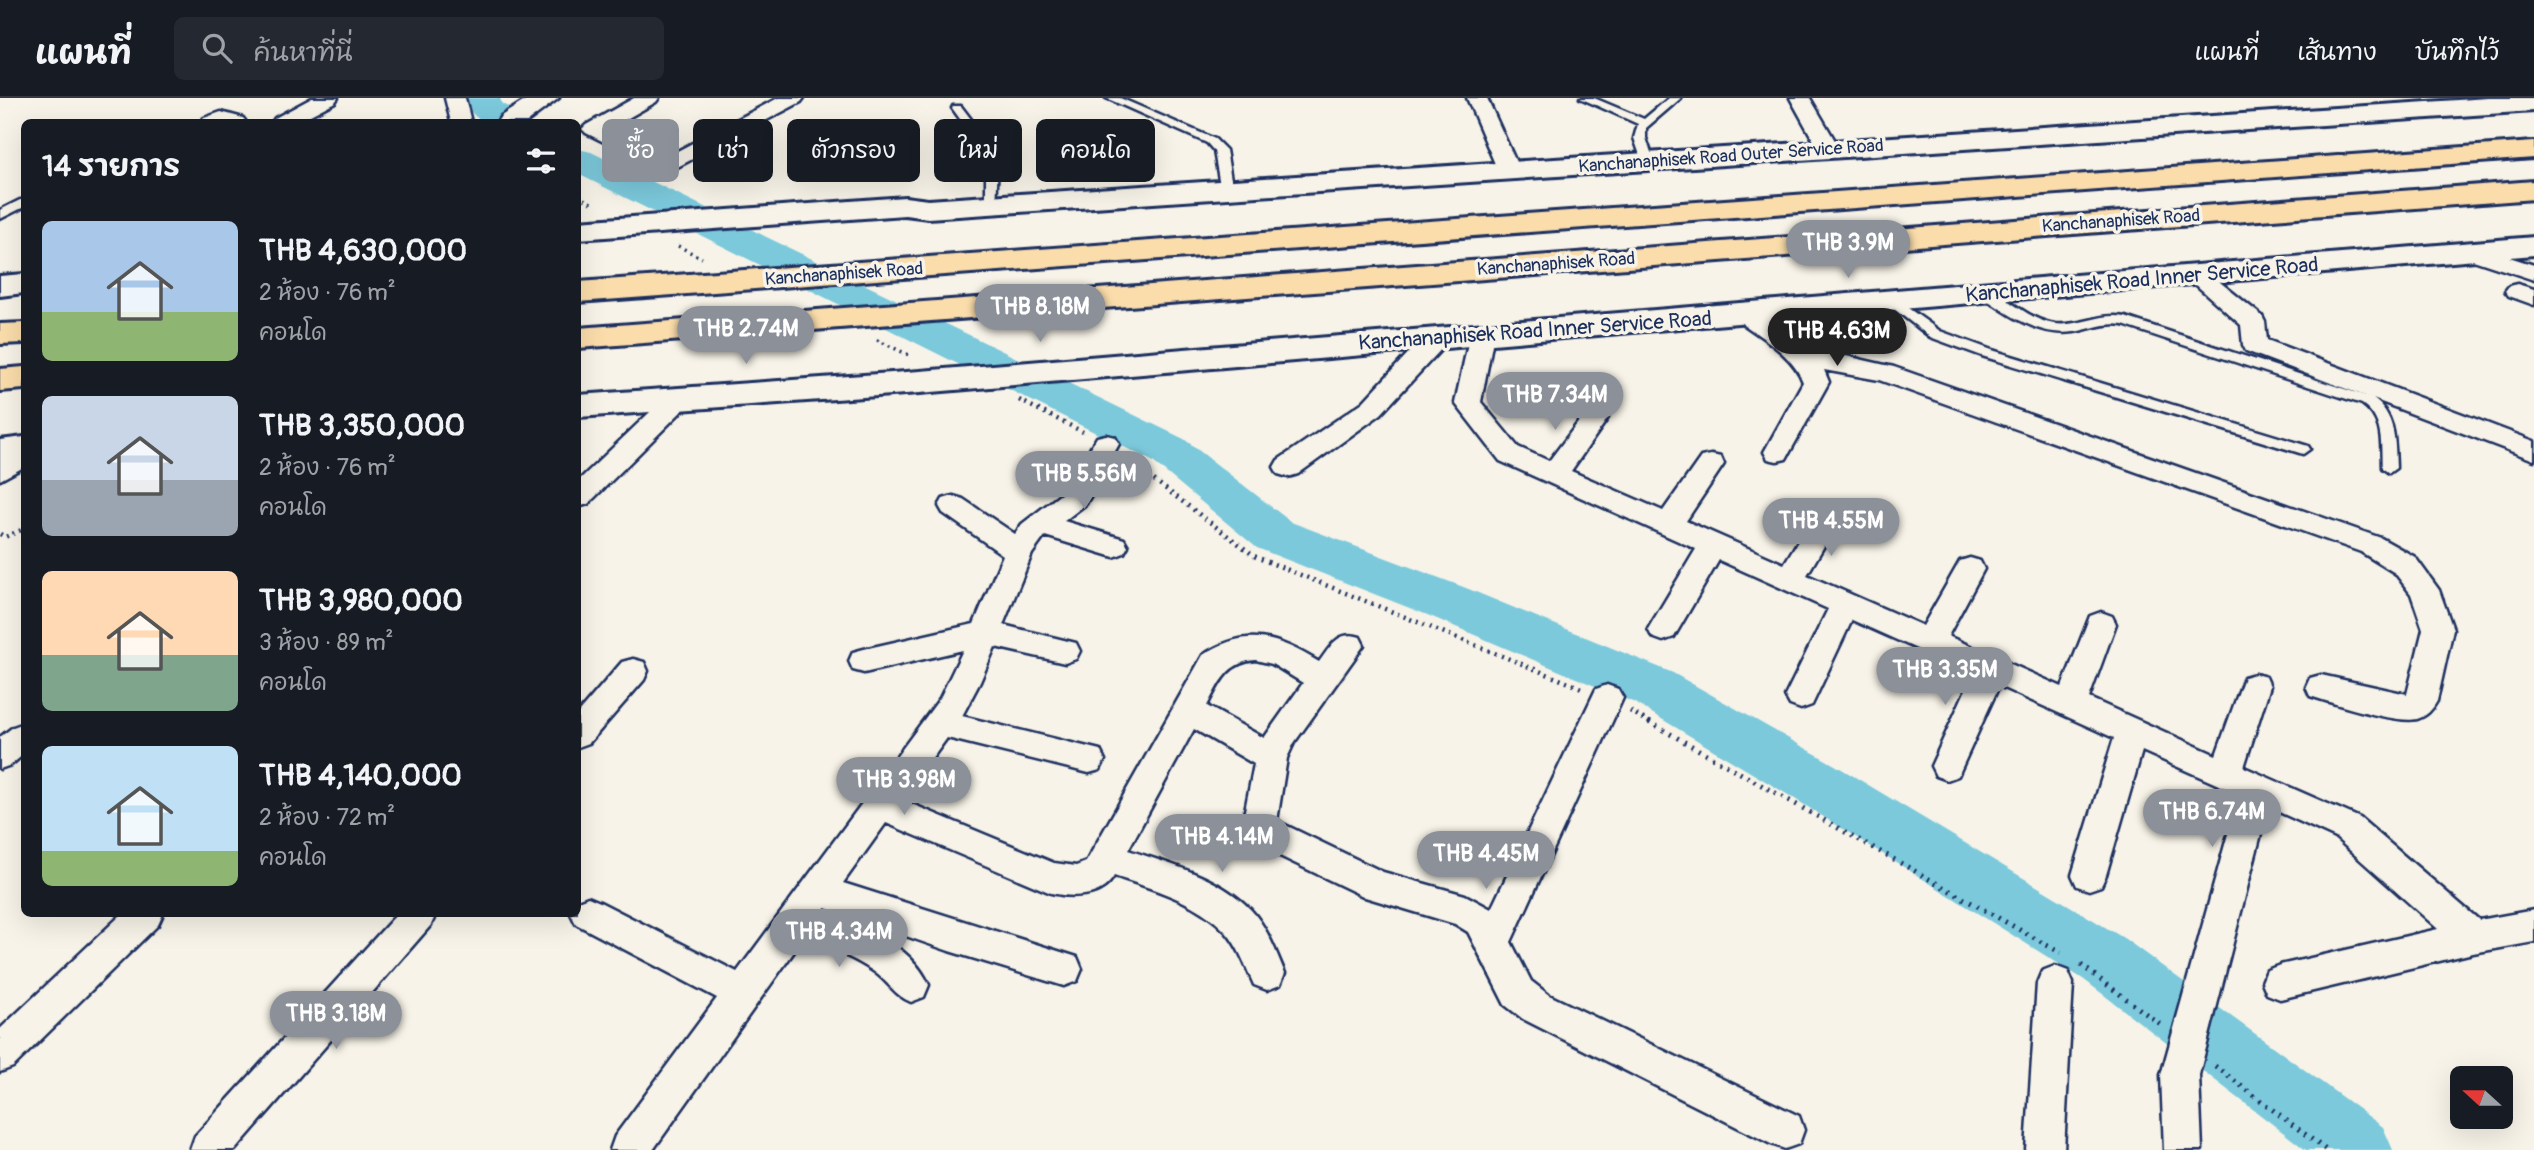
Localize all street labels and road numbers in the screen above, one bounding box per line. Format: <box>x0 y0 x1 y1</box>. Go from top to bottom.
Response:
street label: Kanchanaphisek Road Outer Service Road <box>1578 134 1884 178</box>
street label: Kanchanaphisek Road <box>2041 204 2201 238</box>
street label: Kanchanaphisek Road <box>1476 247 1636 281</box>
street label: Kanchanaphisek Road Inner Service Road <box>1964 251 2320 309</box>
street label: Kanchanaphisek Road <box>764 257 924 291</box>
street label: Kanchanaphisek Road Inner Service Road <box>1357 305 1713 357</box>

